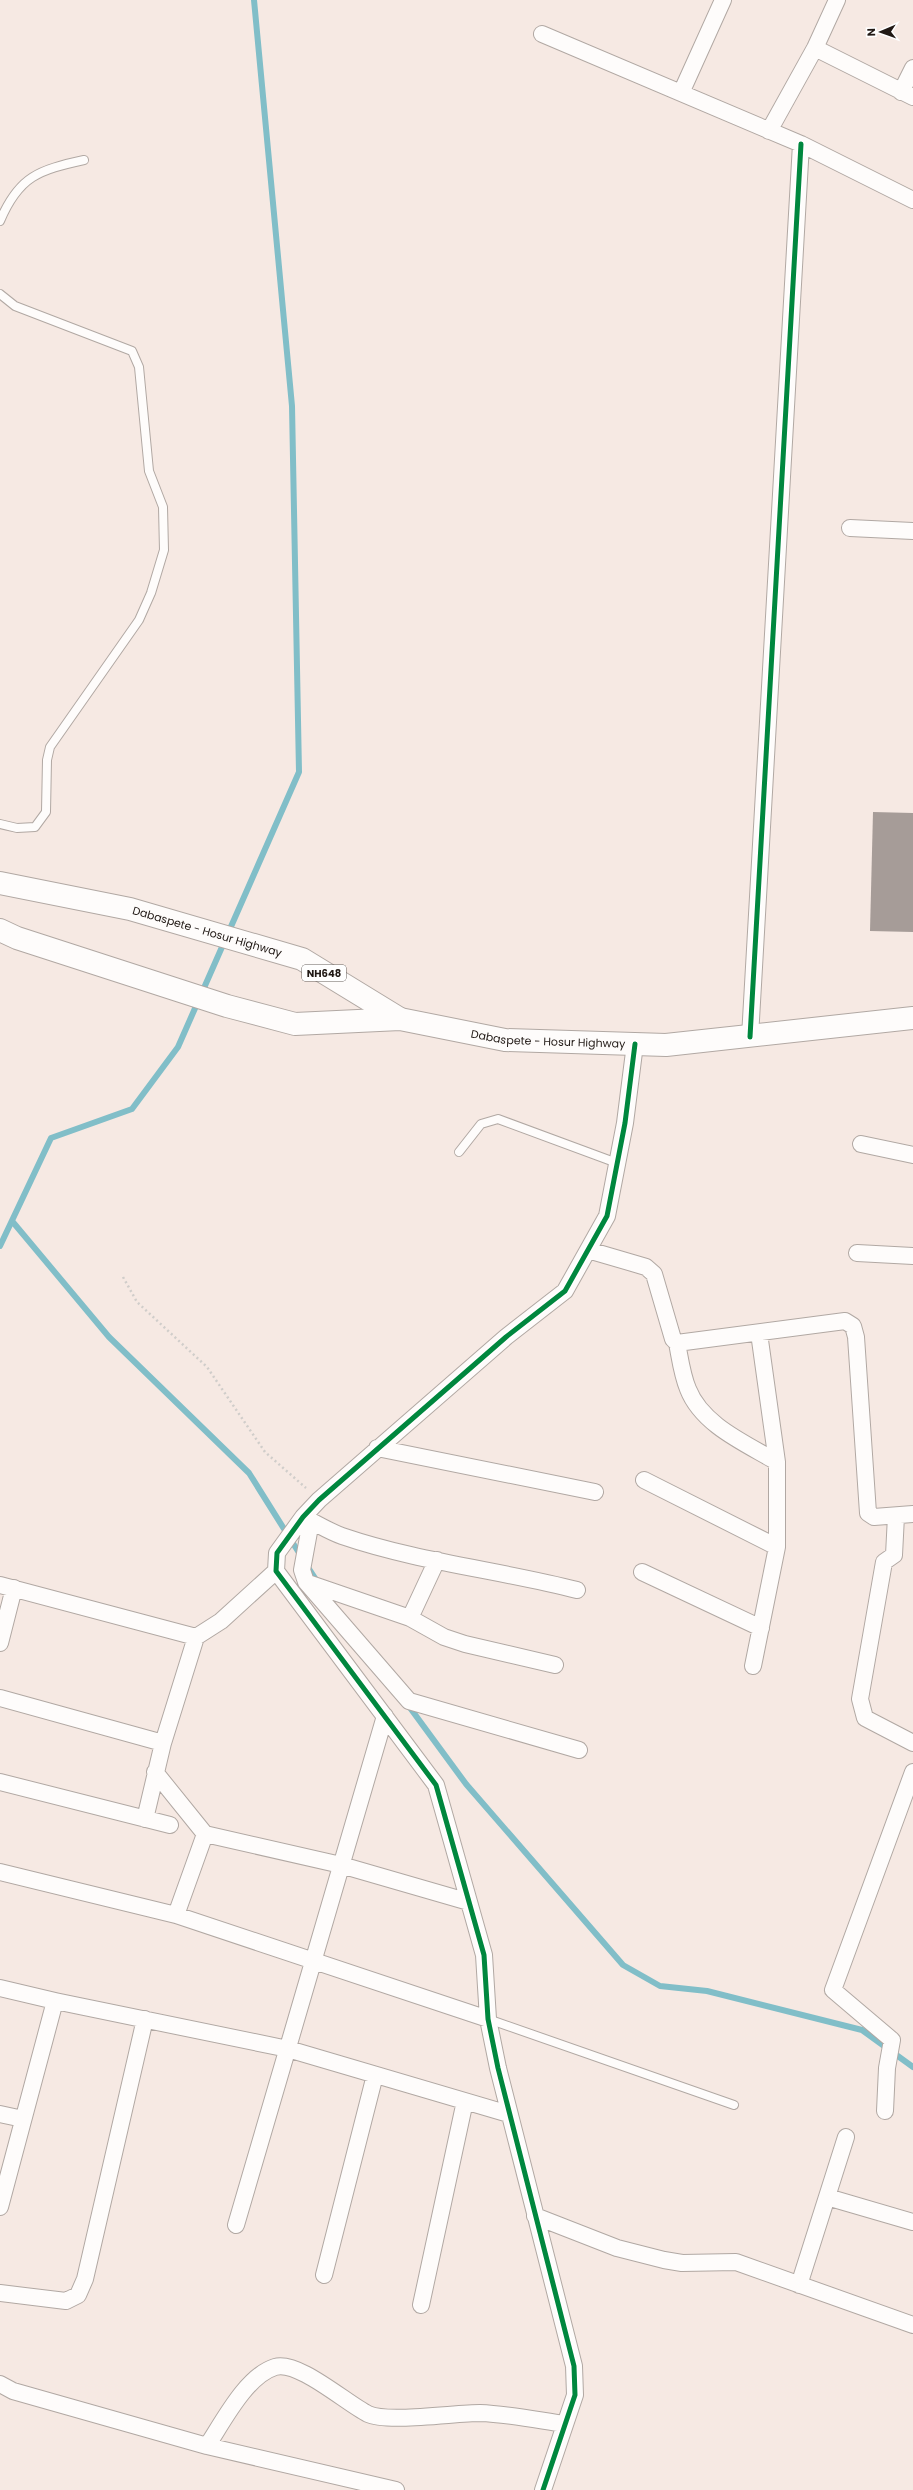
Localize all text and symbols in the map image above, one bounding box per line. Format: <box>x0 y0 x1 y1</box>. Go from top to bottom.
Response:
north arrow <box>861 12 901 52</box>
text: N <box>863 28 879 37</box>
street label: Dabaspete - Hosur Highway <box>131 902 285 961</box>
road number: NH648 <box>302 965 346 981</box>
street label: Dabaspete - Hosur Highway <box>470 1025 626 1052</box>

